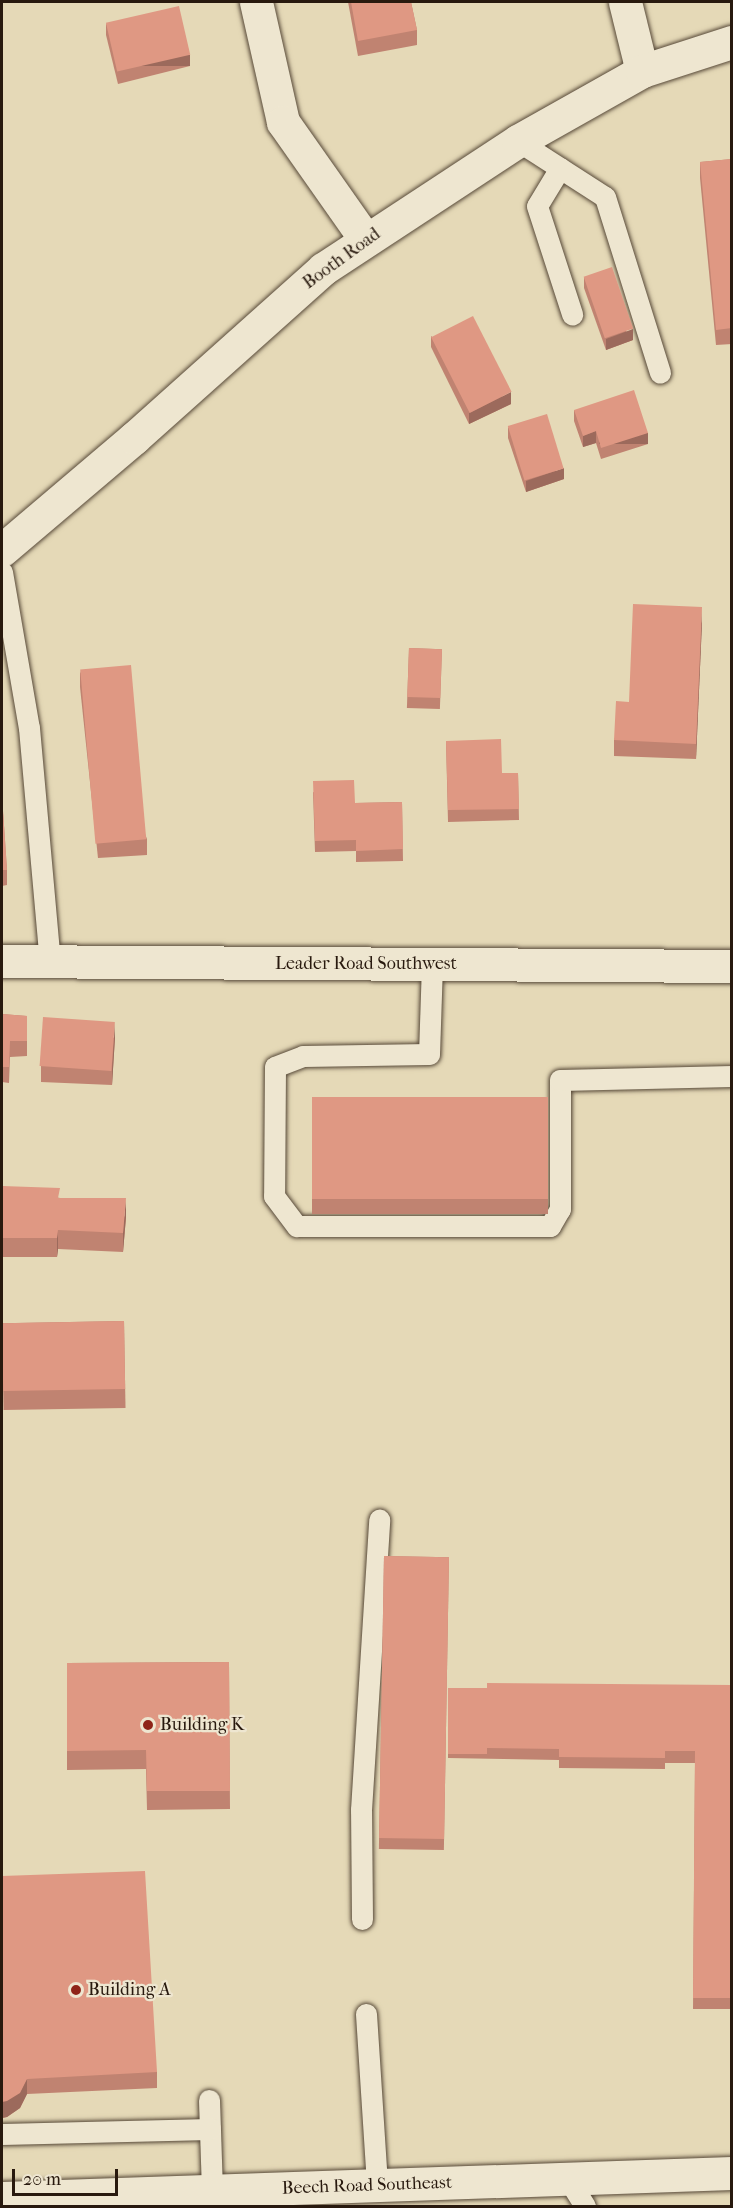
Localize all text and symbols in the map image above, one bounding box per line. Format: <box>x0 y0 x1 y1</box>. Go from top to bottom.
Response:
street label: Booth Road <box>299 224 385 294</box>
street label: Leader Road Southwest <box>275 953 457 975</box>
place label: Building K <box>160 1714 244 1736</box>
marker: Building K <box>141 1718 155 1732</box>
place label: Building A <box>88 1979 171 2001</box>
marker: Building A <box>69 1983 83 1997</box>
scale bar <box>15 2157 122 2195</box>
text: 20 m <box>23 2169 61 2190</box>
street label: Beech Road Southeast <box>281 2172 453 2200</box>

